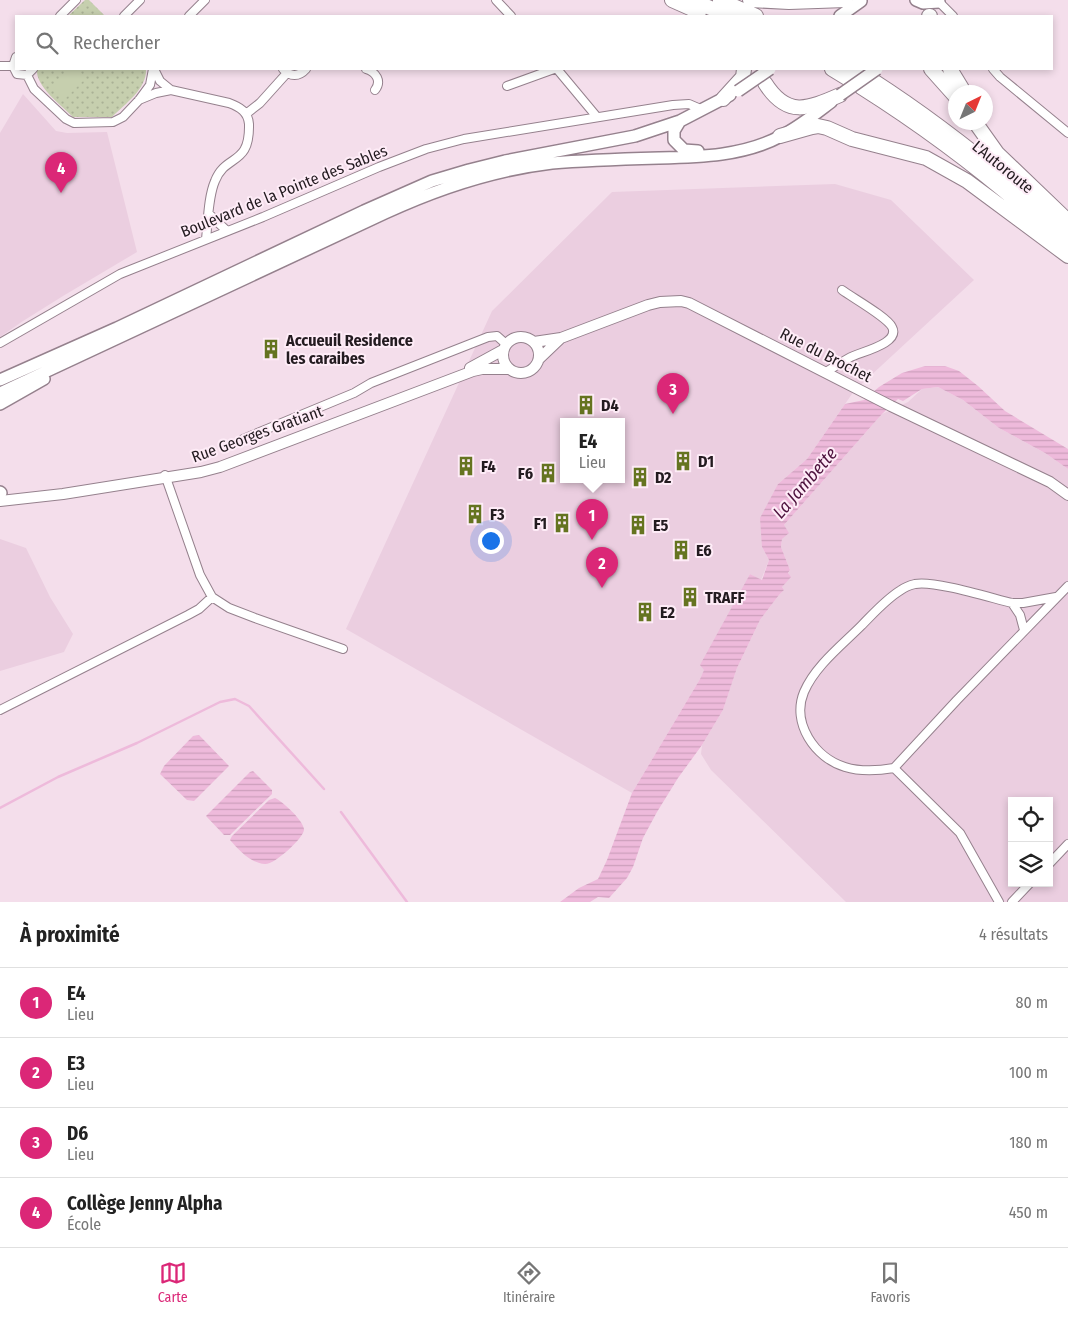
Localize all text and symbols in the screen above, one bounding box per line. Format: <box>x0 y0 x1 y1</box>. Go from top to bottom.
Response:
search box <box>15 15 1053 70</box>
icon: search <box>33 29 61 57</box>
text: Rechercher <box>73 31 160 54</box>
north arrow <box>948 85 993 130</box>
street label: L'Autoroute <box>969 137 1038 197</box>
street label: Boulevard de la Pointe des Sables <box>178 141 390 241</box>
pin: 4 <box>45 152 77 193</box>
street label: Rue du Brochet <box>777 324 876 387</box>
place label: Accueuil Residence les caraibes <box>285 331 413 368</box>
building icon: Accueuil Residence les caraibes <box>260 338 282 360</box>
pin: 3 <box>657 373 689 414</box>
building icon: D4 <box>575 394 597 416</box>
place label: D4 <box>601 396 619 415</box>
street label: Rue Georges Gratiant <box>189 401 326 467</box>
popup <box>560 418 625 483</box>
text: E4 <box>579 430 597 453</box>
water label: La Jambette <box>768 443 842 523</box>
building icon: D1 <box>672 450 694 472</box>
place label: D1 <box>698 452 714 471</box>
text: Lieu <box>579 453 606 472</box>
building icon: F4 <box>455 455 477 477</box>
place label: F4 <box>481 457 496 476</box>
building icon: F6 <box>537 462 559 484</box>
place label: F6 <box>518 464 533 483</box>
building icon: D2 <box>629 466 651 488</box>
place label: D2 <box>655 468 672 487</box>
pin: 1 <box>576 499 608 540</box>
building icon: F3 <box>464 503 486 525</box>
place label: F3 <box>490 505 505 524</box>
building icon: F1 <box>551 512 573 534</box>
place label: F1 <box>534 514 547 533</box>
building icon: E5 <box>627 514 649 536</box>
place label: E5 <box>653 516 669 535</box>
your location <box>478 528 504 554</box>
building icon: E6 <box>670 539 692 561</box>
place label: E6 <box>696 541 712 560</box>
pin: 2 <box>586 547 618 588</box>
building icon: TRAFF <box>679 586 701 608</box>
place label: TRAFF <box>705 588 745 607</box>
building icon: E2 <box>634 601 656 623</box>
place label: E2 <box>660 603 676 622</box>
map controls <box>1008 797 1053 887</box>
button: locate <box>1008 797 1053 842</box>
button: layers <box>1008 842 1053 887</box>
text: À proximité <box>20 922 120 948</box>
text: 4 résultats <box>979 925 1048 944</box>
text: E4 <box>67 982 85 1005</box>
text: 1 <box>33 993 39 1012</box>
text: 80 m <box>1016 993 1048 1012</box>
text: Lieu <box>67 1005 94 1024</box>
text: E3 <box>67 1052 85 1075</box>
text: 2 <box>32 1063 40 1082</box>
text: 100 m <box>1009 1063 1048 1082</box>
text: Lieu <box>67 1075 94 1094</box>
text: D6 <box>67 1122 88 1145</box>
text: 3 <box>32 1133 40 1152</box>
text: 180 m <box>1009 1133 1048 1152</box>
text: Lieu <box>67 1145 94 1164</box>
text: Collège Jenny Alpha <box>67 1192 222 1215</box>
text: 4 <box>32 1203 40 1222</box>
text: 450 m <box>1009 1203 1048 1222</box>
text: École <box>67 1215 101 1234</box>
tab: Carte <box>158 1259 188 1306</box>
tab: Itinéraire <box>503 1259 555 1306</box>
tab: Favoris <box>870 1259 910 1306</box>

